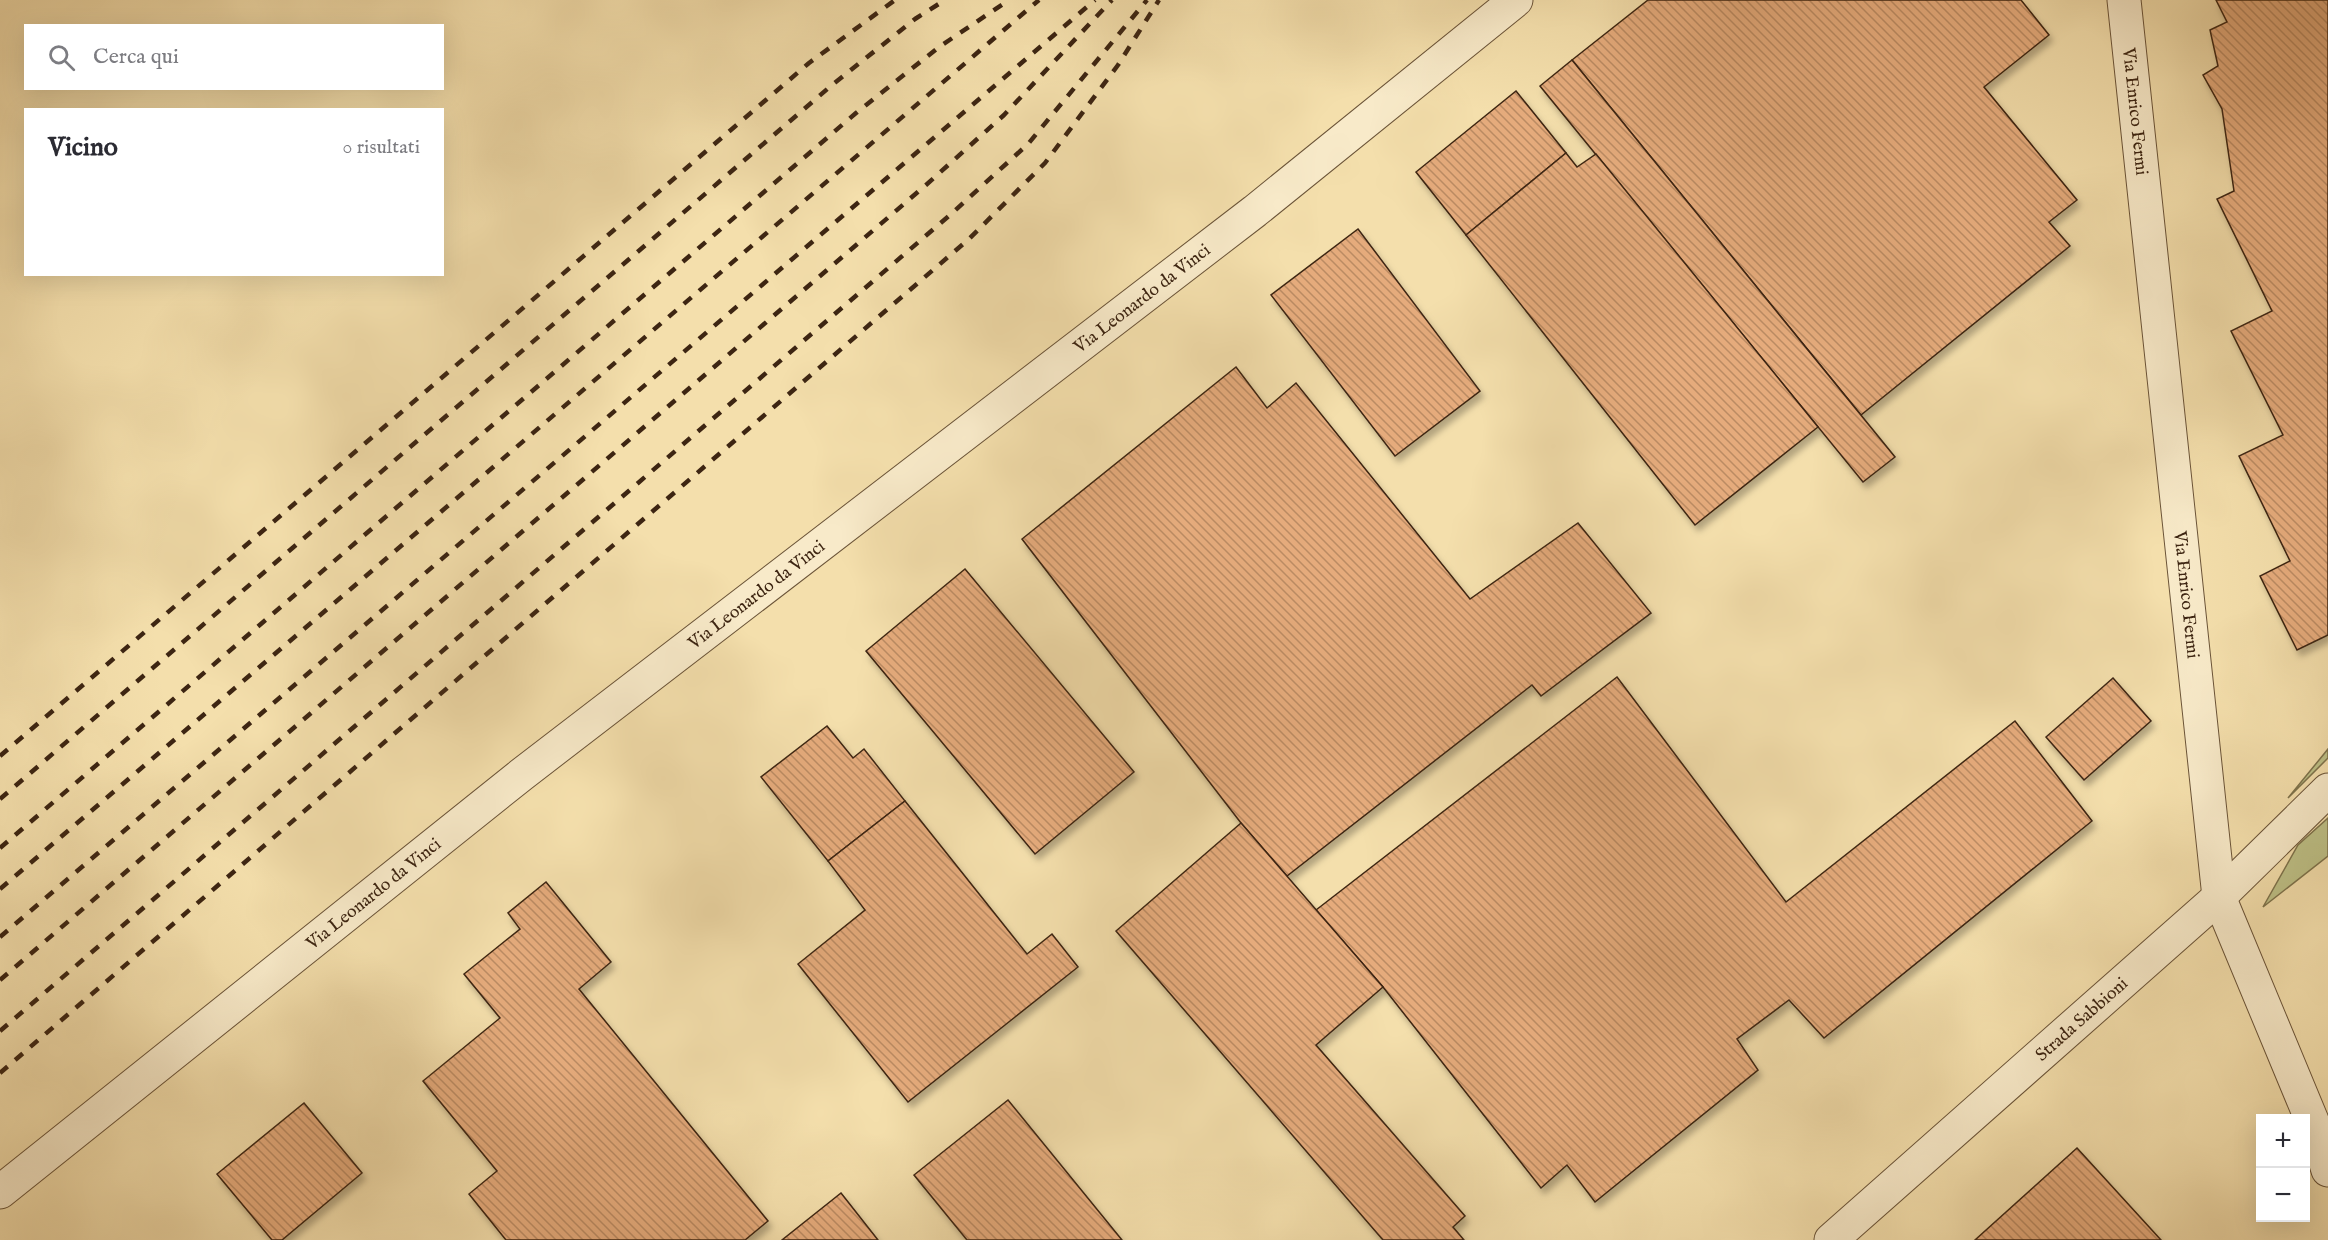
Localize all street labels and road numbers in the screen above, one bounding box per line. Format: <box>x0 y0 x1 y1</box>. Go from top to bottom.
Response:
street label: Via Enrico Fermi <box>2116 46 2153 177</box>
street label: Via Leonardo da Vinci <box>1069 239 1216 360</box>
street label: Via Enrico Fermi <box>2167 529 2204 660</box>
street label: Via Leonardo da Vinci <box>683 535 830 656</box>
street label: Via Leonardo da Vinci <box>301 833 446 956</box>
street label: Strada Sabbioni <box>2031 973 2133 1067</box>

